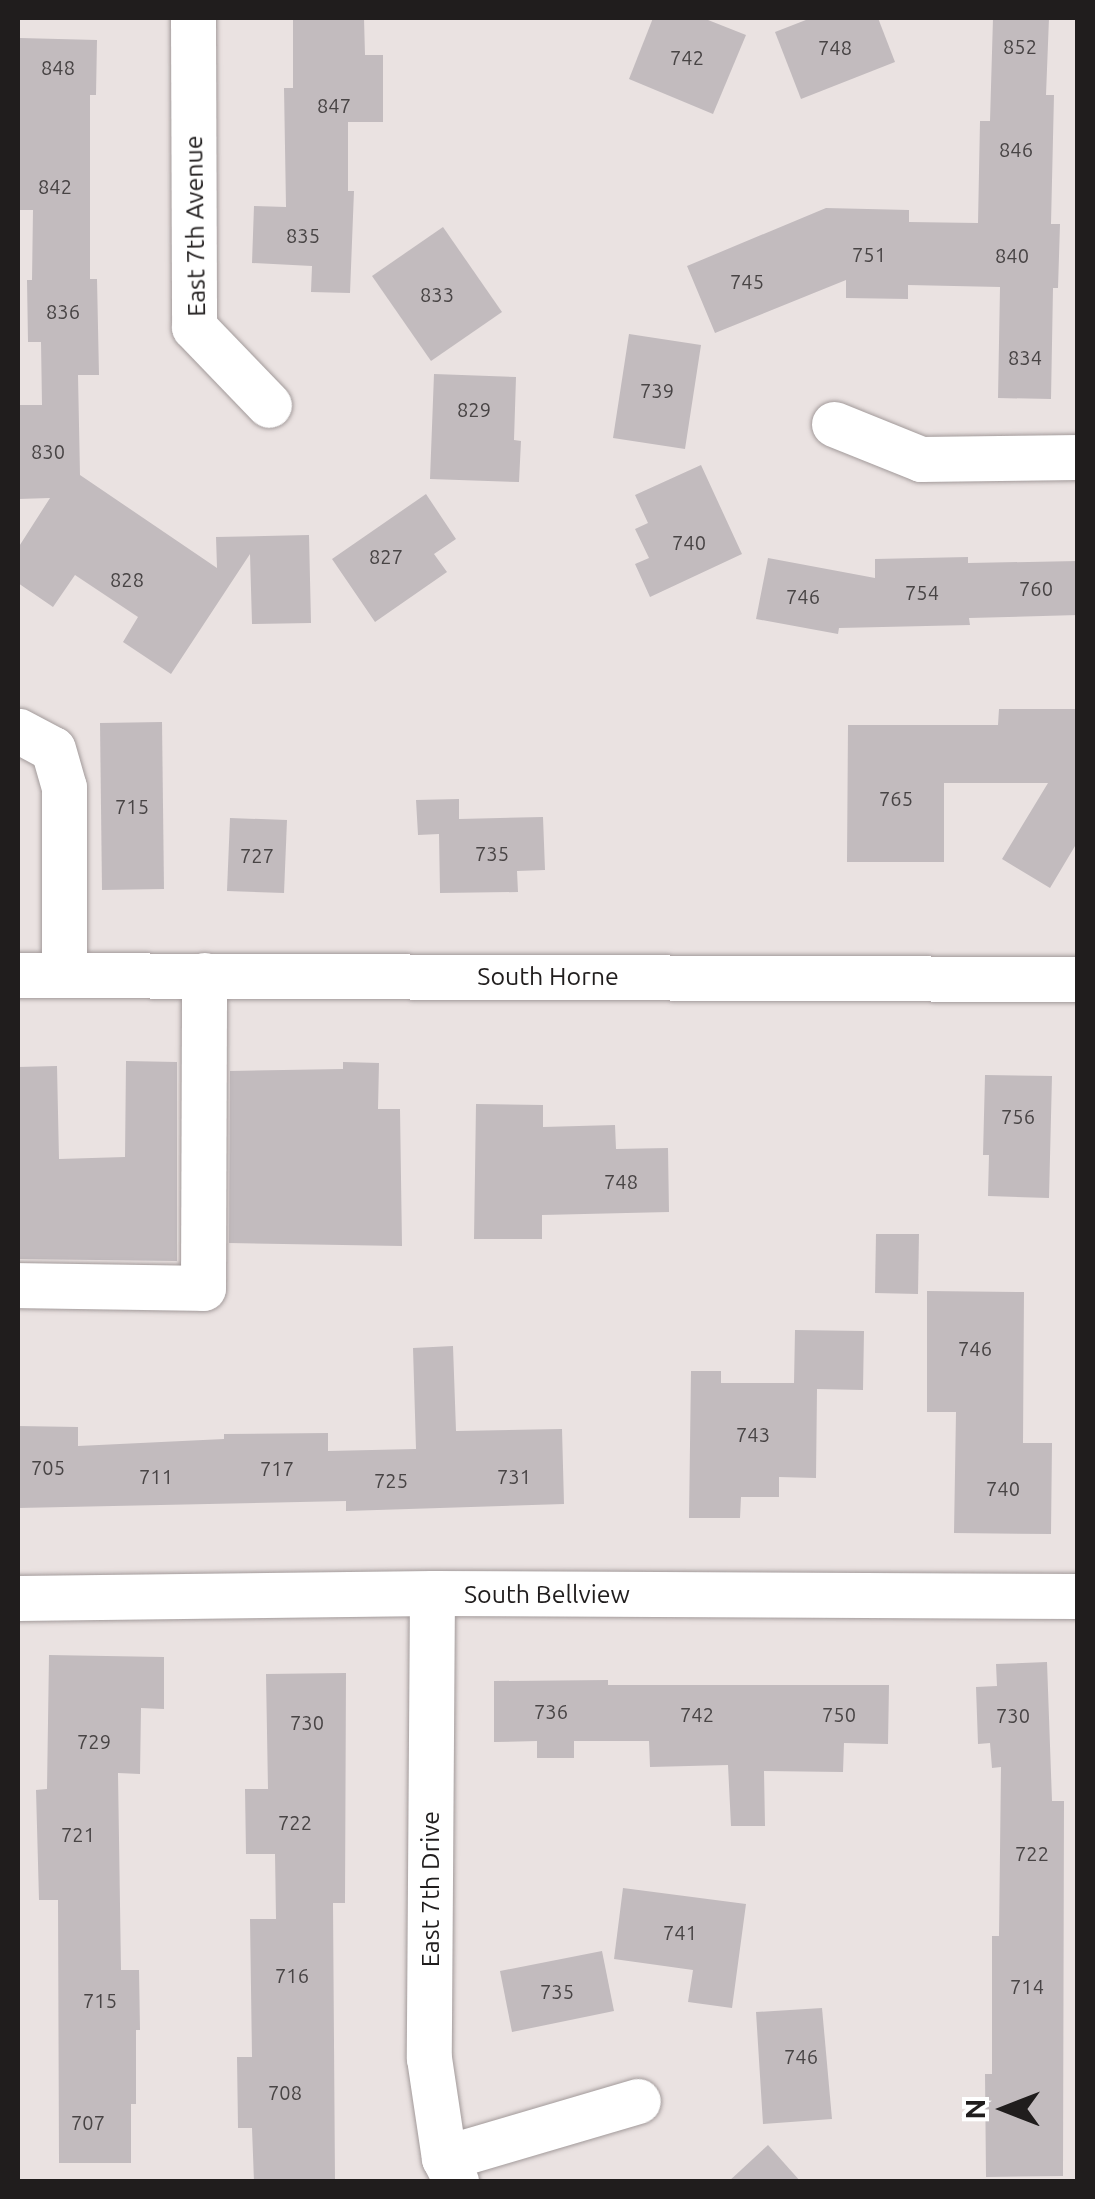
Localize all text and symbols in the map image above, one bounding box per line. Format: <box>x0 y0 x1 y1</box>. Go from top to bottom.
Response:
house number: 852 <box>1003 34 1037 58</box>
house number: 748 <box>818 35 852 59</box>
house number: 742 <box>670 45 704 69</box>
house number: 848 <box>41 55 75 79</box>
house number: 847 <box>317 93 351 117</box>
street label: East 7th Avenue <box>178 135 212 317</box>
house number: 846 <box>999 137 1033 161</box>
house number: 842 <box>38 174 72 198</box>
house number: 835 <box>286 223 320 247</box>
house number: 751 <box>852 242 886 266</box>
house number: 840 <box>995 243 1029 267</box>
house number: 745 <box>730 269 764 293</box>
house number: 833 <box>420 282 454 306</box>
house number: 836 <box>46 299 80 323</box>
house number: 834 <box>1008 345 1042 369</box>
house number: 739 <box>640 378 674 402</box>
house number: 829 <box>457 397 491 421</box>
house number: 830 <box>31 439 65 463</box>
house number: 740 <box>672 530 706 554</box>
house number: 827 <box>369 544 403 568</box>
house number: 828 <box>110 567 144 591</box>
house number: 760 <box>1019 576 1053 600</box>
house number: 754 <box>905 580 939 604</box>
house number: 746 <box>786 584 820 608</box>
house number: 765 <box>879 786 913 810</box>
house number: 715 <box>115 794 149 818</box>
house number: 735 <box>475 841 509 865</box>
house number: 727 <box>240 843 274 867</box>
street label: South Horne <box>477 961 619 991</box>
house number: 756 <box>1001 1104 1035 1128</box>
house number: 748 <box>604 1169 638 1193</box>
house number: 746 <box>958 1336 992 1360</box>
house number: 743 <box>736 1422 770 1446</box>
house number: 705 <box>31 1455 65 1479</box>
house number: 717 <box>260 1456 294 1480</box>
house number: 711 <box>139 1464 173 1488</box>
house number: 731 <box>497 1464 531 1488</box>
house number: 725 <box>374 1468 408 1492</box>
house number: 740 <box>986 1476 1020 1500</box>
street label: South Bellview <box>464 1579 630 1609</box>
house number: 736 <box>534 1699 568 1723</box>
house number: 742 <box>680 1702 714 1726</box>
house number: 750 <box>822 1702 856 1726</box>
house number: 730 <box>996 1703 1030 1727</box>
house number: 730 <box>290 1710 324 1734</box>
house number: 729 <box>77 1729 111 1753</box>
house number: 722 <box>278 1810 312 1834</box>
street label: East 7th Drive <box>415 1811 445 1967</box>
house number: 721 <box>61 1822 95 1846</box>
house number: 722 <box>1015 1841 1049 1865</box>
house number: 741 <box>663 1920 697 1944</box>
house number: 716 <box>275 1963 309 1987</box>
house number: 714 <box>1010 1974 1044 1998</box>
house number: 735 <box>540 1979 574 2003</box>
house number: 715 <box>83 1988 117 2012</box>
house number: 746 <box>784 2044 818 2068</box>
north arrow <box>955 2059 1055 2159</box>
house number: 708 <box>268 2080 302 2104</box>
text: N <box>959 2099 990 2119</box>
house number: 707 <box>71 2110 105 2134</box>

